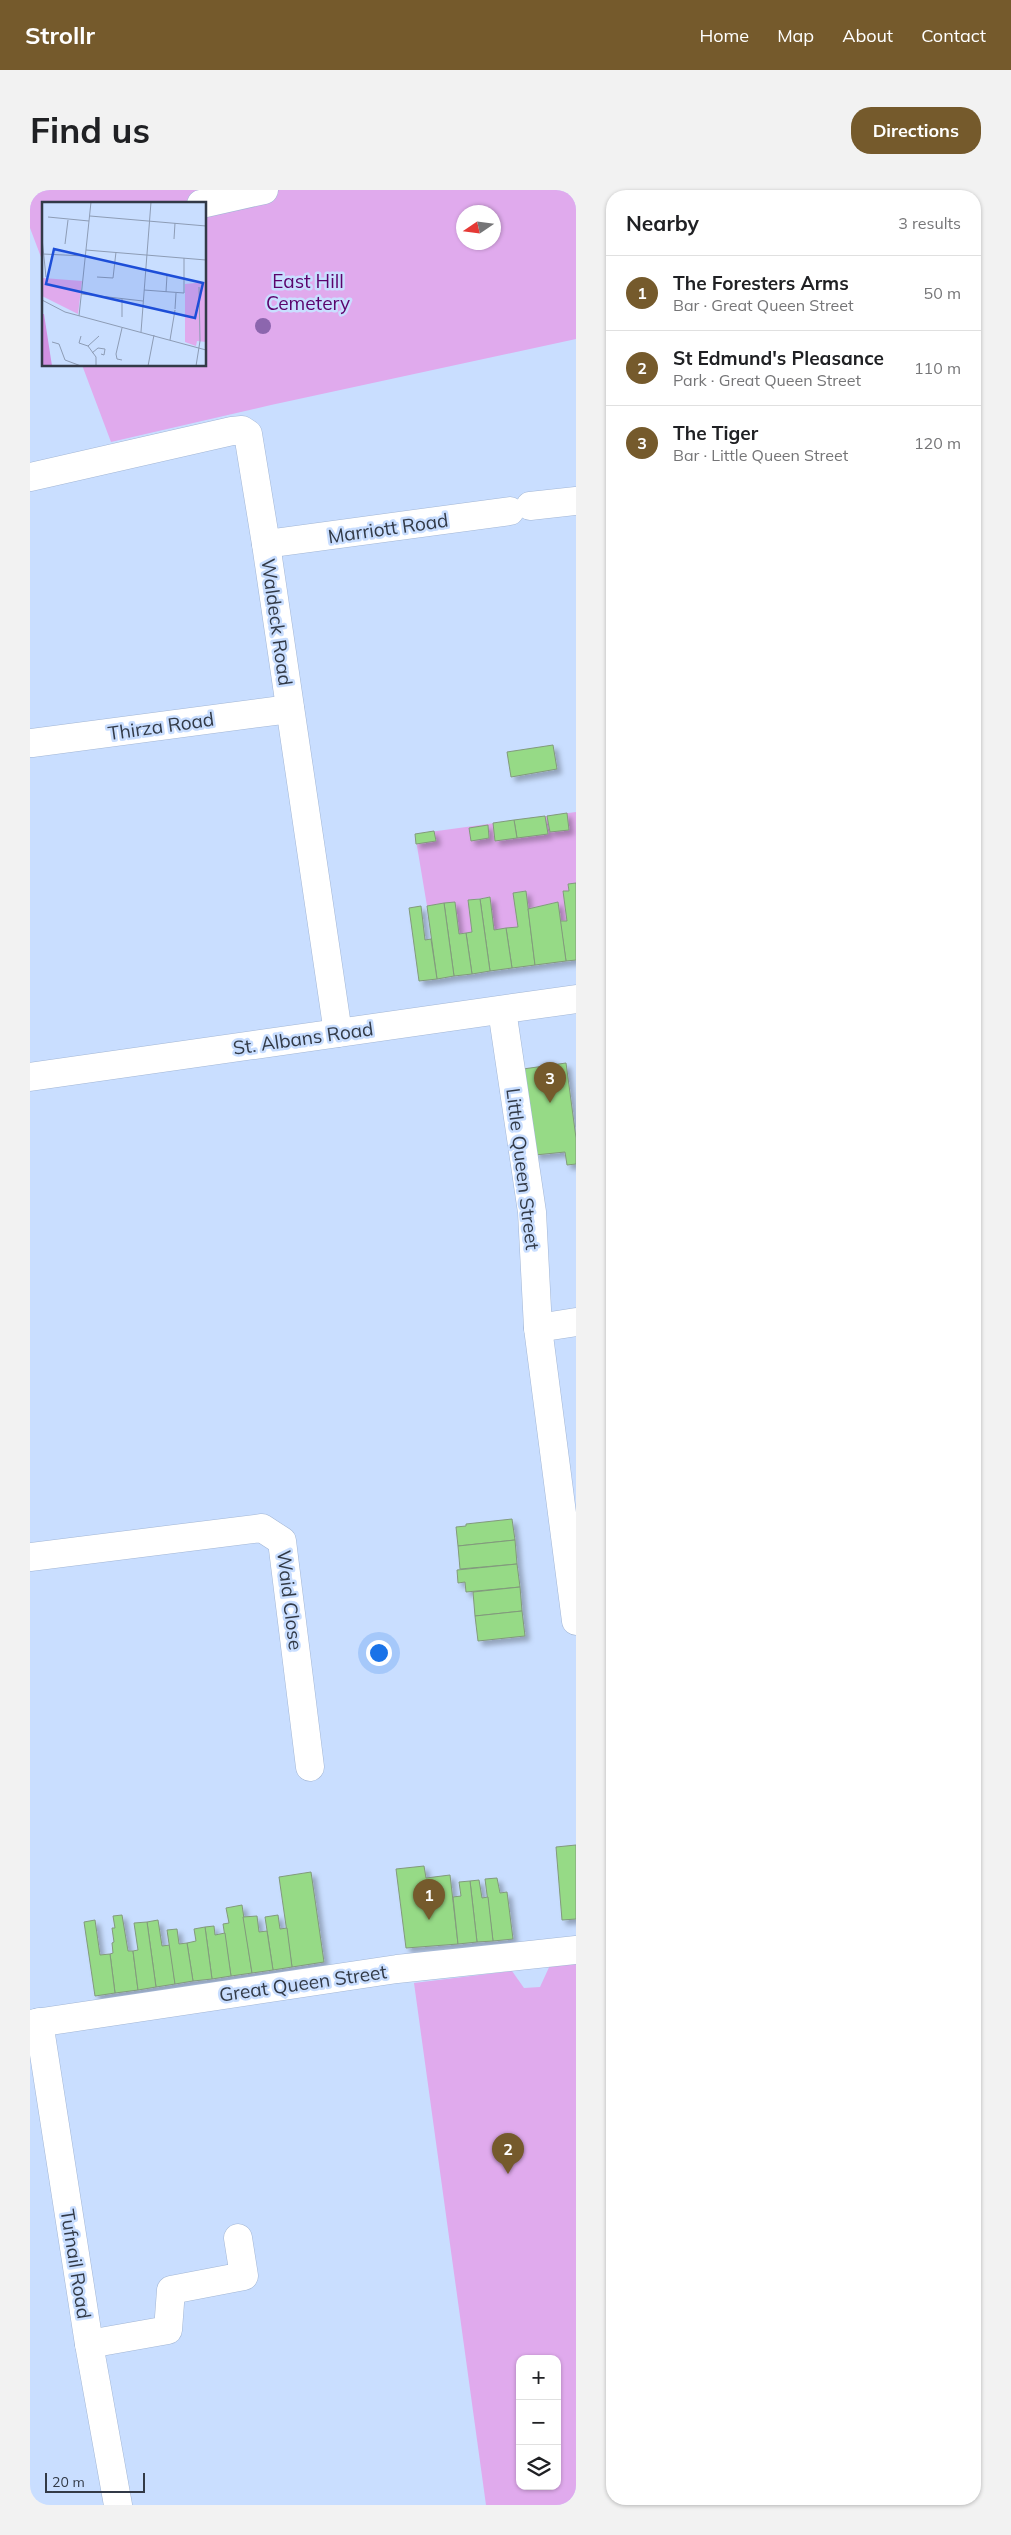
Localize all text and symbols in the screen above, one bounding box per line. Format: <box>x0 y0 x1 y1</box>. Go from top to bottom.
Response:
text: Strollr <box>25 20 95 50</box>
text: Home <box>699 24 749 47</box>
text: Map <box>777 24 814 47</box>
text: About <box>842 24 893 47</box>
text: Contact <box>921 24 986 47</box>
button: Directions <box>851 107 981 154</box>
text: Find us <box>30 108 150 152</box>
inset map <box>42 202 206 366</box>
north arrow <box>456 205 501 250</box>
text: Nearby <box>626 210 699 236</box>
text: 3 results <box>898 213 961 233</box>
park label: East Hill Cemetery <box>266 269 350 315</box>
text: The Foresters Arms <box>673 271 849 295</box>
text: 1 <box>637 283 647 303</box>
text: 50 m <box>924 283 961 303</box>
text: Bar · Great Queen Street <box>673 295 854 315</box>
text: St Edmund's Pleasance <box>673 346 884 370</box>
text: 2 <box>637 358 647 378</box>
text: 110 m <box>914 358 961 378</box>
text: Park · Great Queen Street <box>673 370 861 390</box>
text: The Tiger <box>673 421 758 445</box>
text: 3 <box>637 433 647 453</box>
text: 120 m <box>914 433 961 453</box>
text: Bar · Little Queen Street <box>673 445 848 465</box>
street label: Marriott Road <box>326 508 450 548</box>
street label: Waldeck Road <box>256 557 298 687</box>
street label: Thirza Road <box>106 707 216 745</box>
street label: St. Albans Road <box>231 1016 375 1060</box>
pin: 3 <box>534 1062 566 1103</box>
street label: Little Queen Street <box>501 1087 545 1252</box>
street label: Waid Close <box>272 1549 308 1651</box>
your location <box>366 1640 392 1666</box>
pin: 1 <box>413 1879 445 1920</box>
street label: Great Queen Street <box>218 1959 389 2007</box>
pin: 2 <box>492 2133 524 2174</box>
street label: Tufnail Road <box>55 2207 97 2321</box>
map controls <box>516 2355 561 2490</box>
button: + <box>516 2355 561 2400</box>
button: − <box>516 2400 561 2445</box>
button: layers <box>516 2445 561 2490</box>
scale bar <box>45 2470 145 2493</box>
text: 20 m <box>52 2473 85 2491</box>

